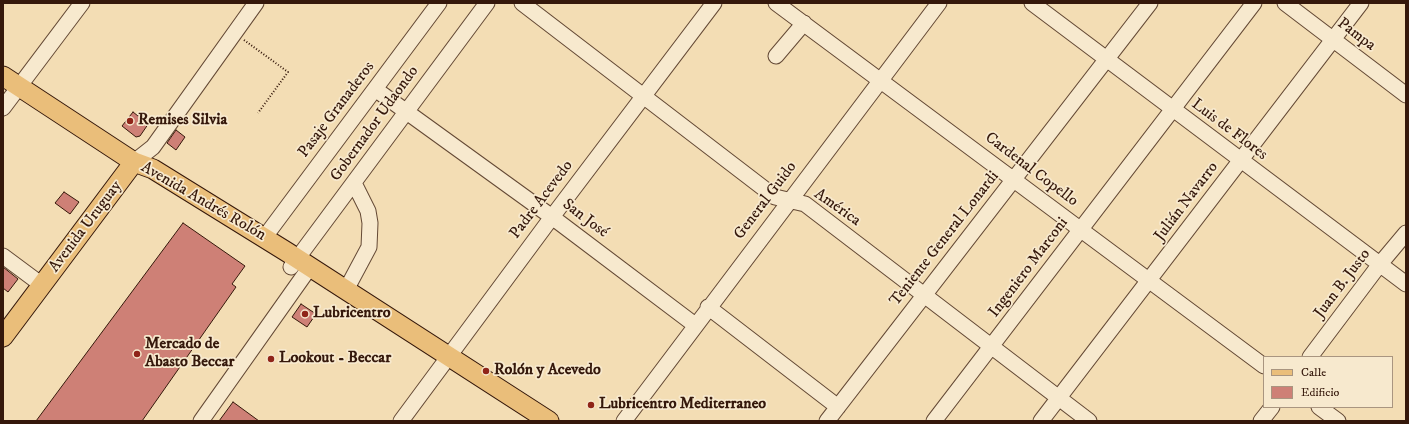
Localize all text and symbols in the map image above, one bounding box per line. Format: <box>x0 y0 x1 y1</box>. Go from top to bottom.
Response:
street label: Pampa <box>1333 14 1379 56</box>
street label: Pasaje Granaderos <box>295 58 379 162</box>
street label: Gobernador Udaondo <box>327 63 423 185</box>
street label: Luis de Flores <box>1187 95 1271 165</box>
place label: Remises Silvia <box>138 111 227 131</box>
marker: Remises Silvia <box>125 116 135 126</box>
street label: Cardenal Copello <box>981 129 1081 211</box>
street label: Padre Acevedo <box>506 157 578 243</box>
street label: Avenida Andrés Rolón <box>137 158 269 246</box>
street label: General Guido <box>730 158 802 244</box>
street label: Julián Navarro <box>1151 159 1223 245</box>
street label: Teniente General Lonardi <box>886 168 1004 310</box>
street label: Avenida Uruguay <box>45 177 127 277</box>
street label: América <box>810 185 864 231</box>
street label: San José <box>558 195 612 243</box>
street label: Ingeniero Marconi <box>985 214 1073 322</box>
street label: Juan B. Justo <box>1311 246 1375 322</box>
place label: Lubricentro <box>313 304 390 324</box>
marker: Lubricentro <box>300 309 310 319</box>
place label: Mercado de Abasto Beccar <box>145 335 234 373</box>
marker: Mercado de Abasto Beccar <box>132 349 142 359</box>
place label: Lookout - Beccar <box>279 349 391 369</box>
marker: Lookout - Beccar <box>266 354 276 364</box>
legend <box>1263 356 1393 408</box>
place label: Rolón y Acevedo <box>494 361 601 381</box>
text: Calle <box>1301 365 1326 380</box>
marker: Rolón y Acevedo <box>481 366 491 376</box>
text: Edificio <box>1301 385 1339 400</box>
place label: Lubricentro Mediterraneo <box>599 395 766 415</box>
marker: Lubricentro Mediterraneo <box>586 400 596 410</box>

